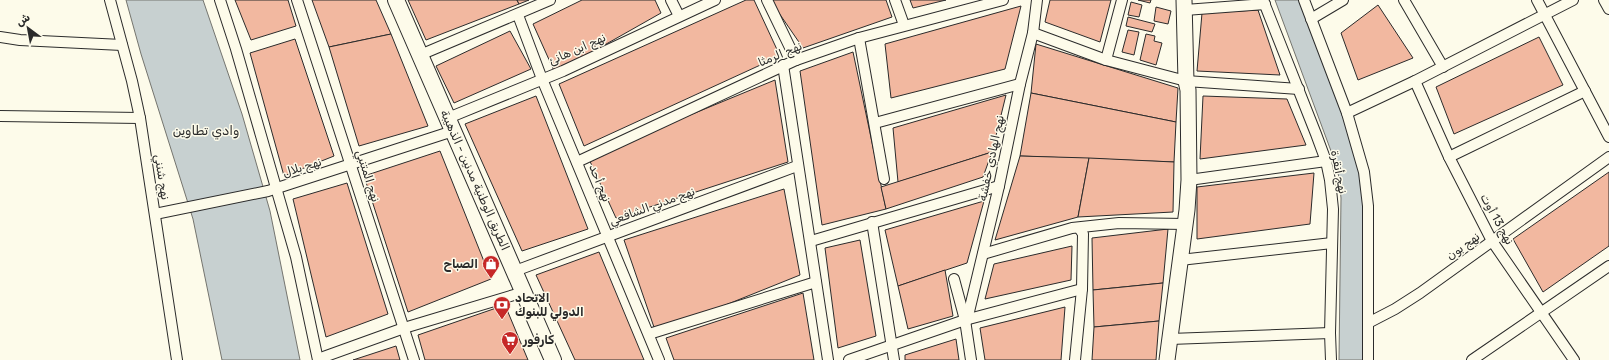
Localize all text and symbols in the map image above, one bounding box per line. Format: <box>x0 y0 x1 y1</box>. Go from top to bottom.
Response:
north arrow <box>8 8 48 48</box>
text: ش <box>14 11 32 29</box>
street label: نهج ابن هانئ <box>546 30 609 70</box>
street label: نهج الرمثا <box>756 39 805 71</box>
street label: الطريق الوطنية مدنين - الذهيبة <box>437 107 512 253</box>
street label: نهج الهادي خفشة <box>975 114 1009 203</box>
water label: وادي تطاوين <box>173 123 239 140</box>
street label: نهج المتنبي <box>351 148 383 204</box>
street label: نهج أنقرة <box>1326 149 1350 195</box>
street label: نهج شنني <box>150 153 173 201</box>
street label: نهج بلال <box>281 154 324 181</box>
street label: نهج أحد <box>584 162 614 205</box>
street label: نهج مدني الشافعي <box>607 184 697 230</box>
street label: نهج 13 أوت <box>1476 191 1517 248</box>
street label: نهج بون <box>1444 229 1484 264</box>
shop icon: الصباح <box>481 254 501 279</box>
place label: الصباح <box>444 257 478 272</box>
place label: الاتحاد الدولي للبنوك <box>515 291 584 321</box>
bank icon: الاتحاد الدولي للبنوك <box>492 295 512 320</box>
supermarket icon: كارفور <box>500 330 520 355</box>
place label: كارفور <box>522 333 554 347</box>

